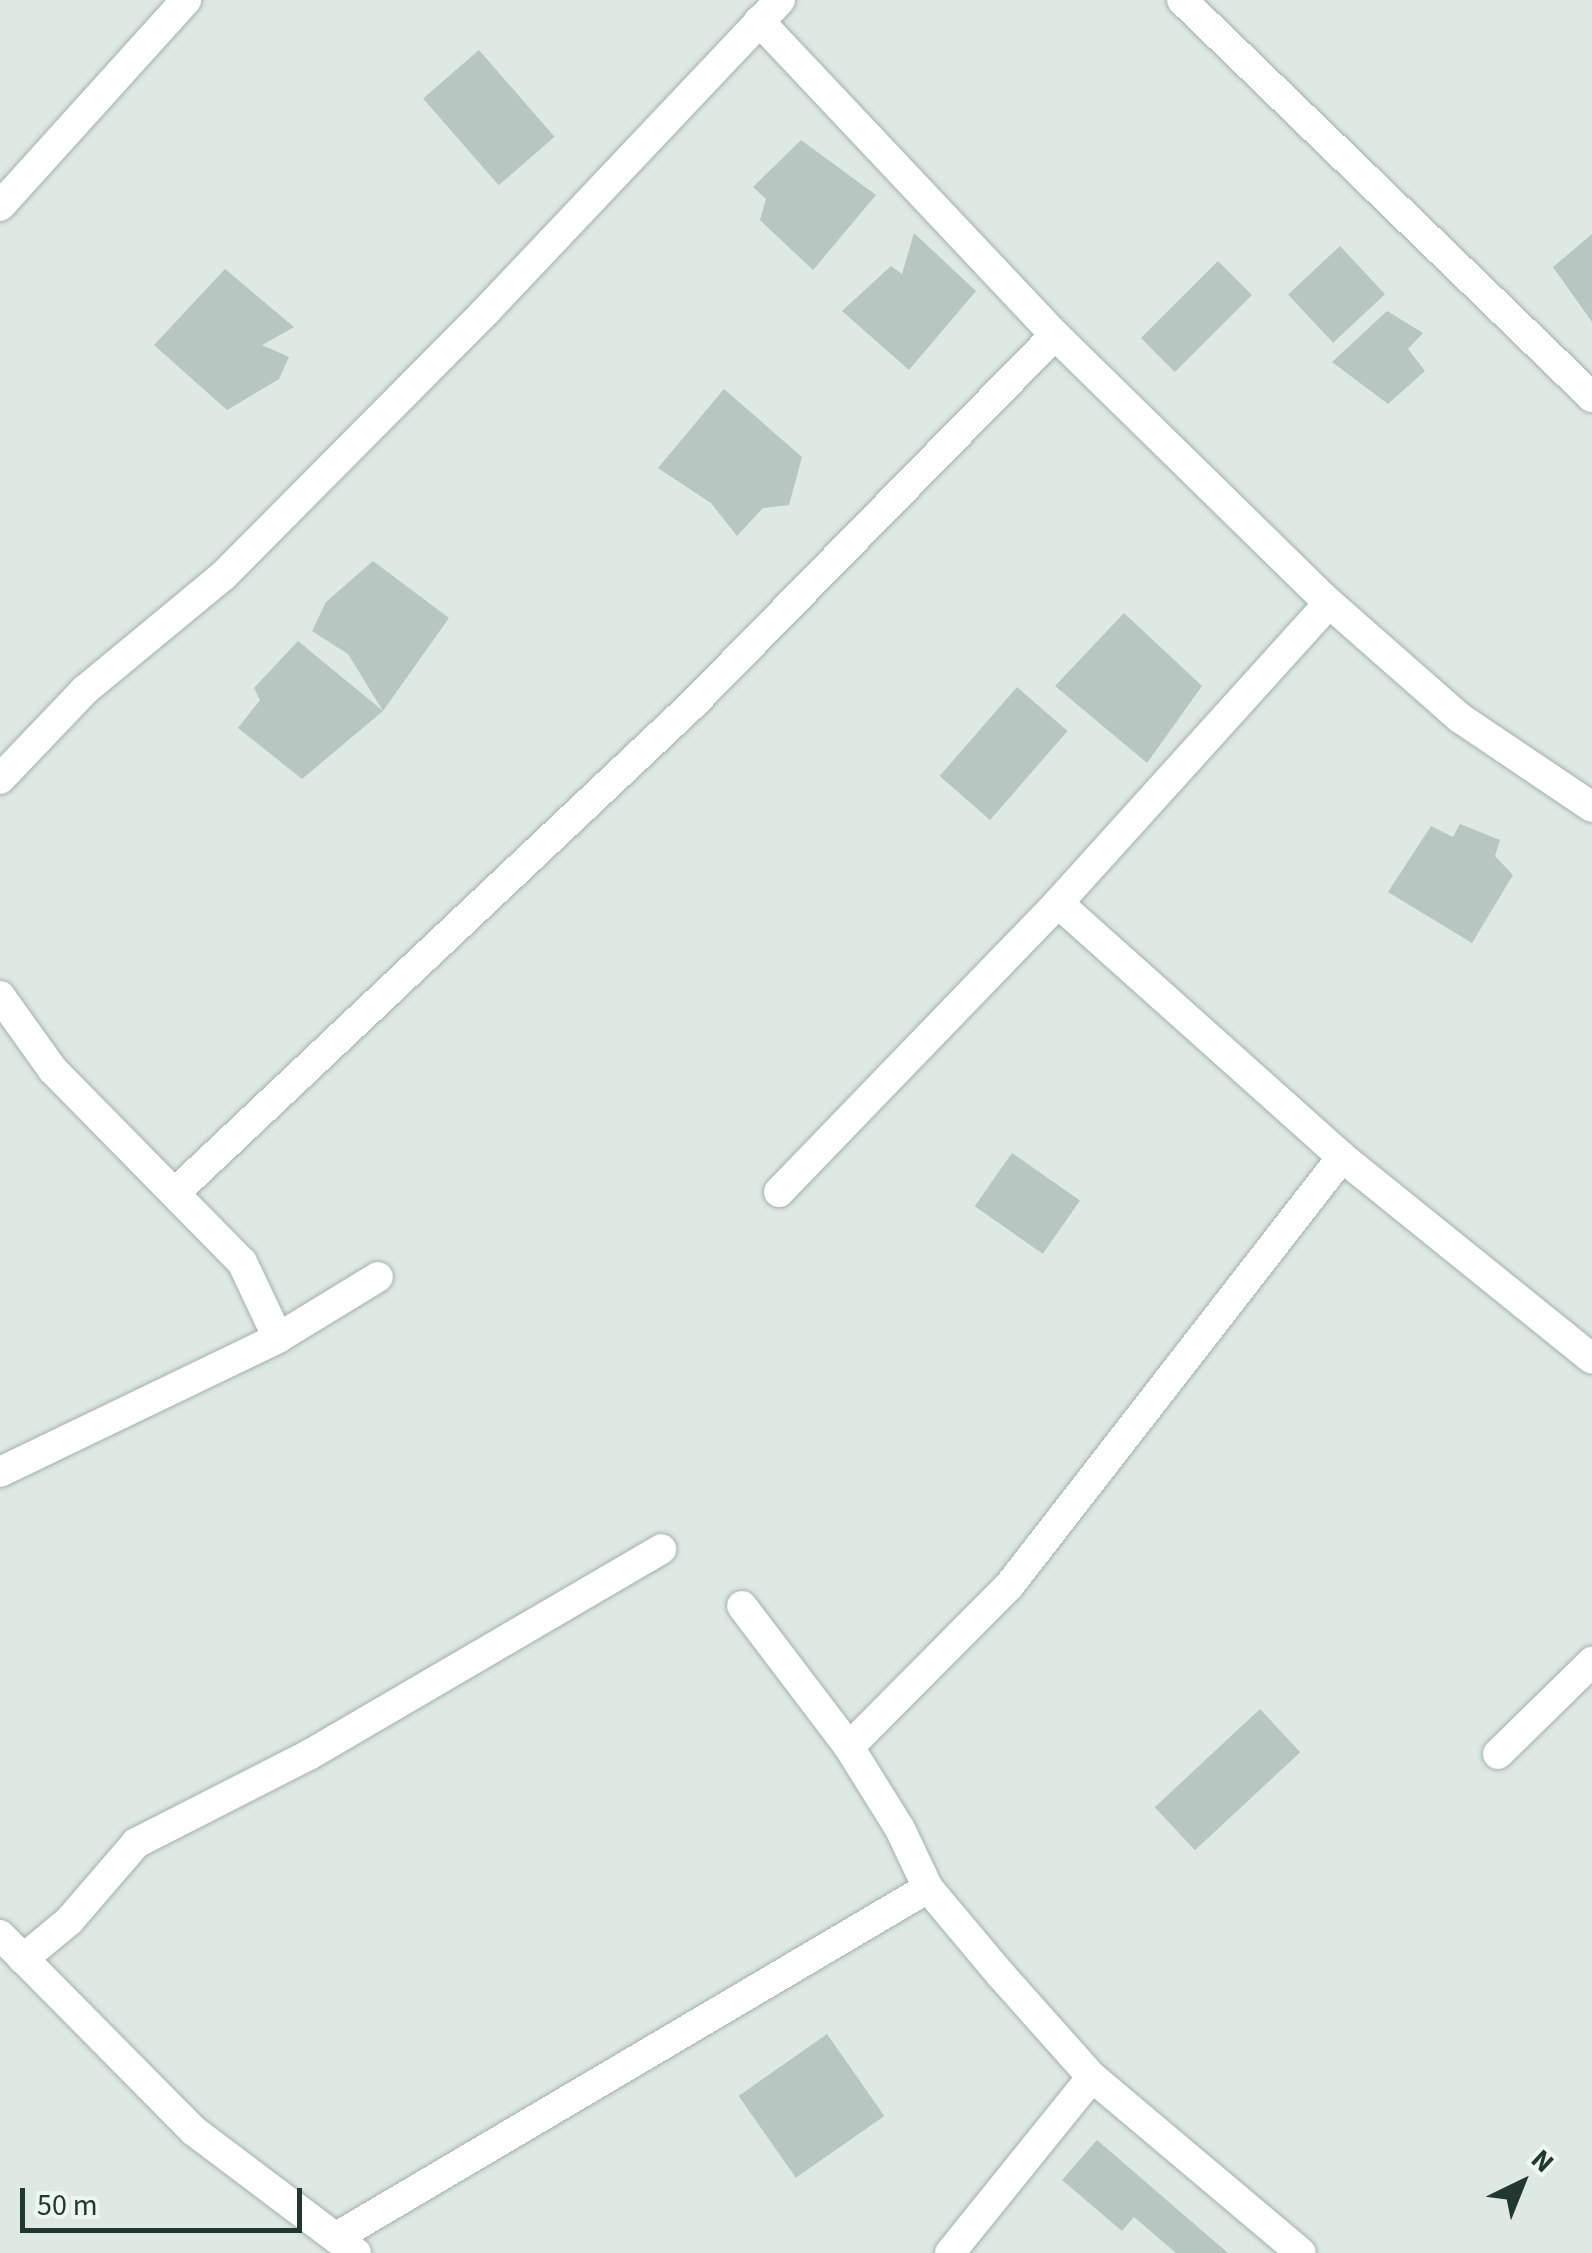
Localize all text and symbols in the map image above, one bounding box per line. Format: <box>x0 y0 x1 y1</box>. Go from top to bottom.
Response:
north arrow <box>1472 2133 1572 2233</box>
text: N <box>1522 2140 1563 2182</box>
scale bar <box>25 2168 308 2230</box>
text: 50 m <box>37 2184 98 2227</box>

